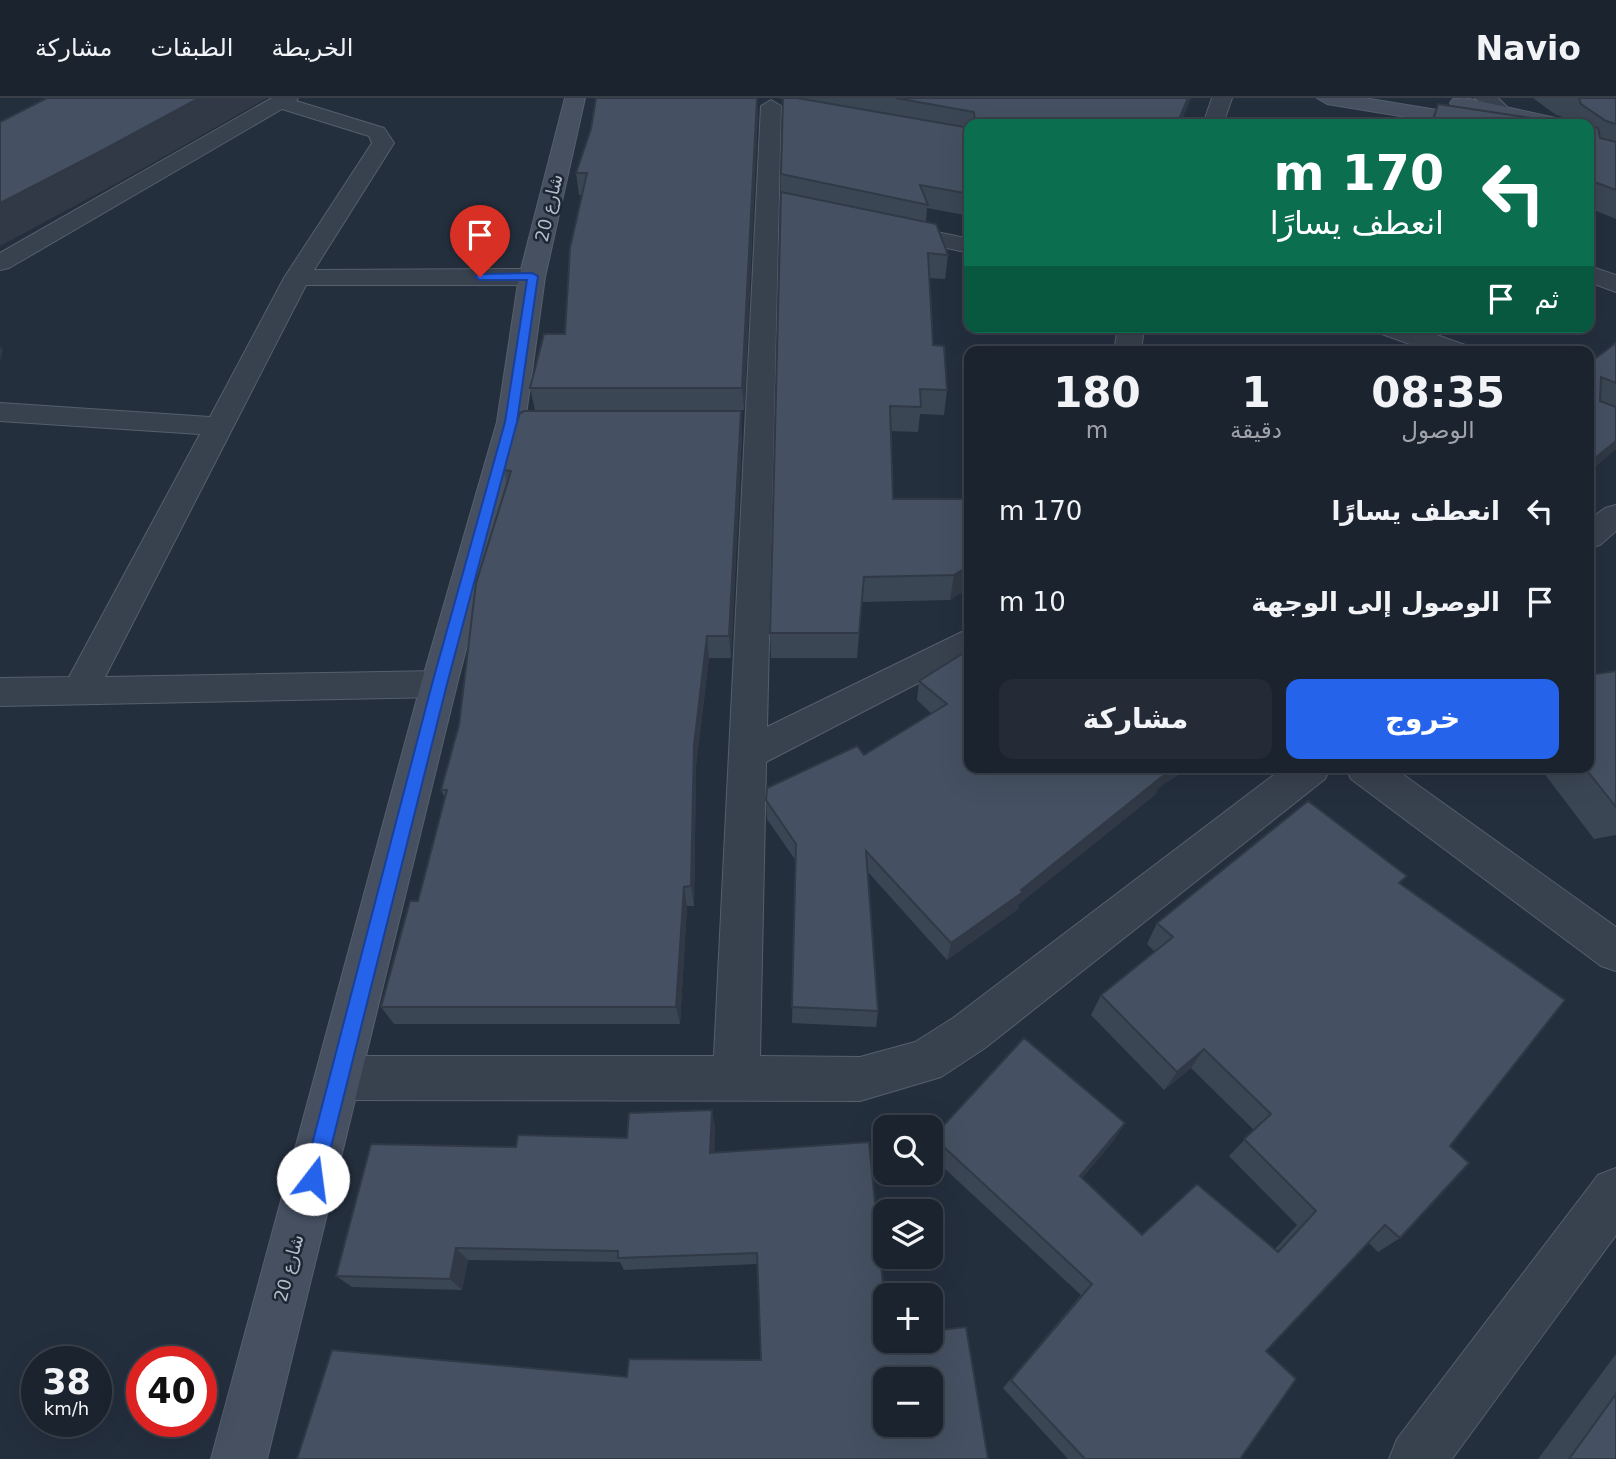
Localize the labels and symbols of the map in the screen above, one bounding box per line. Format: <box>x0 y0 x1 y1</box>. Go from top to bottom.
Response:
street label: شارع 20 <box>531 172 567 244</box>
pin <box>450 205 510 277</box>
position arrow <box>276 1142 350 1216</box>
street label: شارع 20 <box>269 1232 309 1304</box>
speed limit sign: 40 <box>126 1346 217 1437</box>

